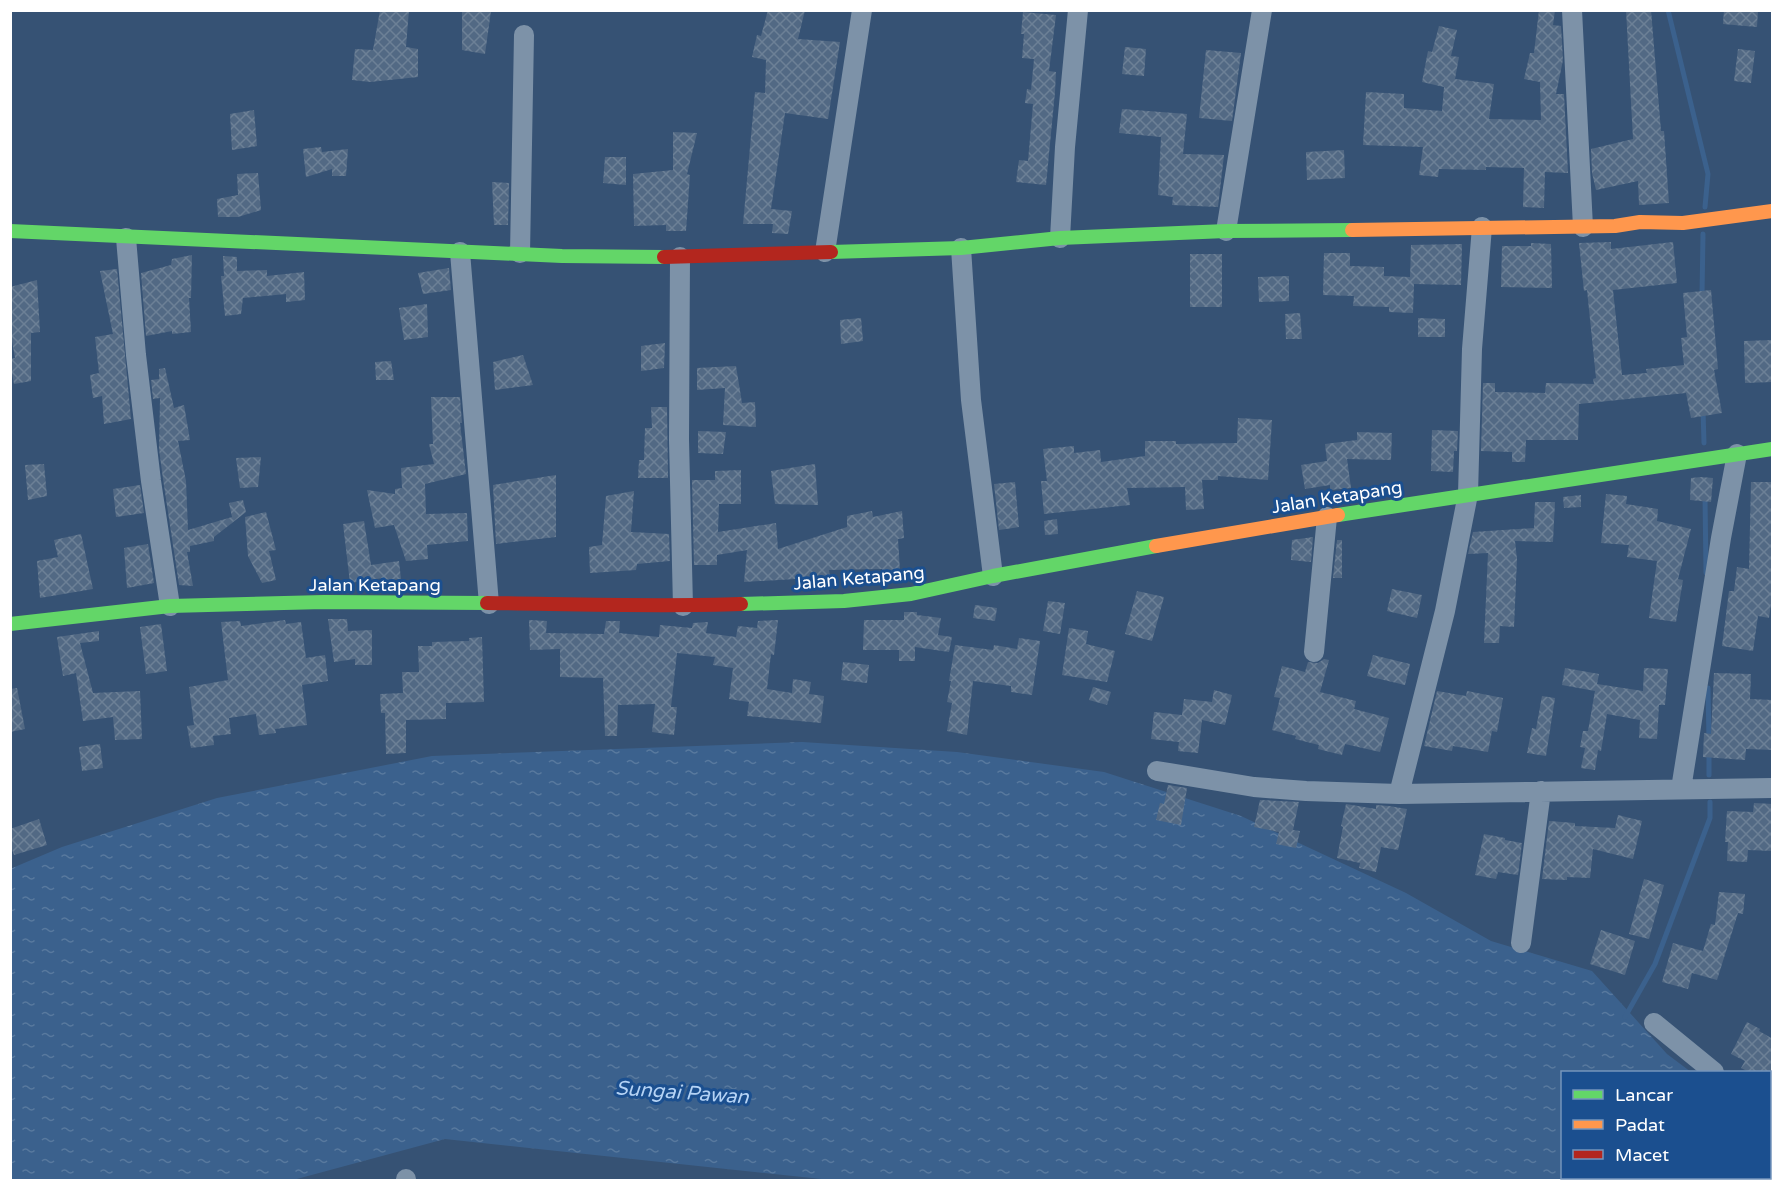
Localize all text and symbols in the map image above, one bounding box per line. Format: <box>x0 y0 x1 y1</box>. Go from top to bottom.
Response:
street label: Jalan Ketapang <box>1270 476 1404 518</box>
street label: Jalan Ketapang <box>792 561 926 595</box>
street label: Jalan Ketapang <box>309 574 441 596</box>
legend <box>1561 1071 1771 1179</box>
water label: Sungai Pawan <box>614 1076 750 1110</box>
text: Lancar <box>1615 1084 1673 1106</box>
text: Padat <box>1615 1114 1665 1136</box>
text: Macet <box>1615 1144 1669 1166</box>

